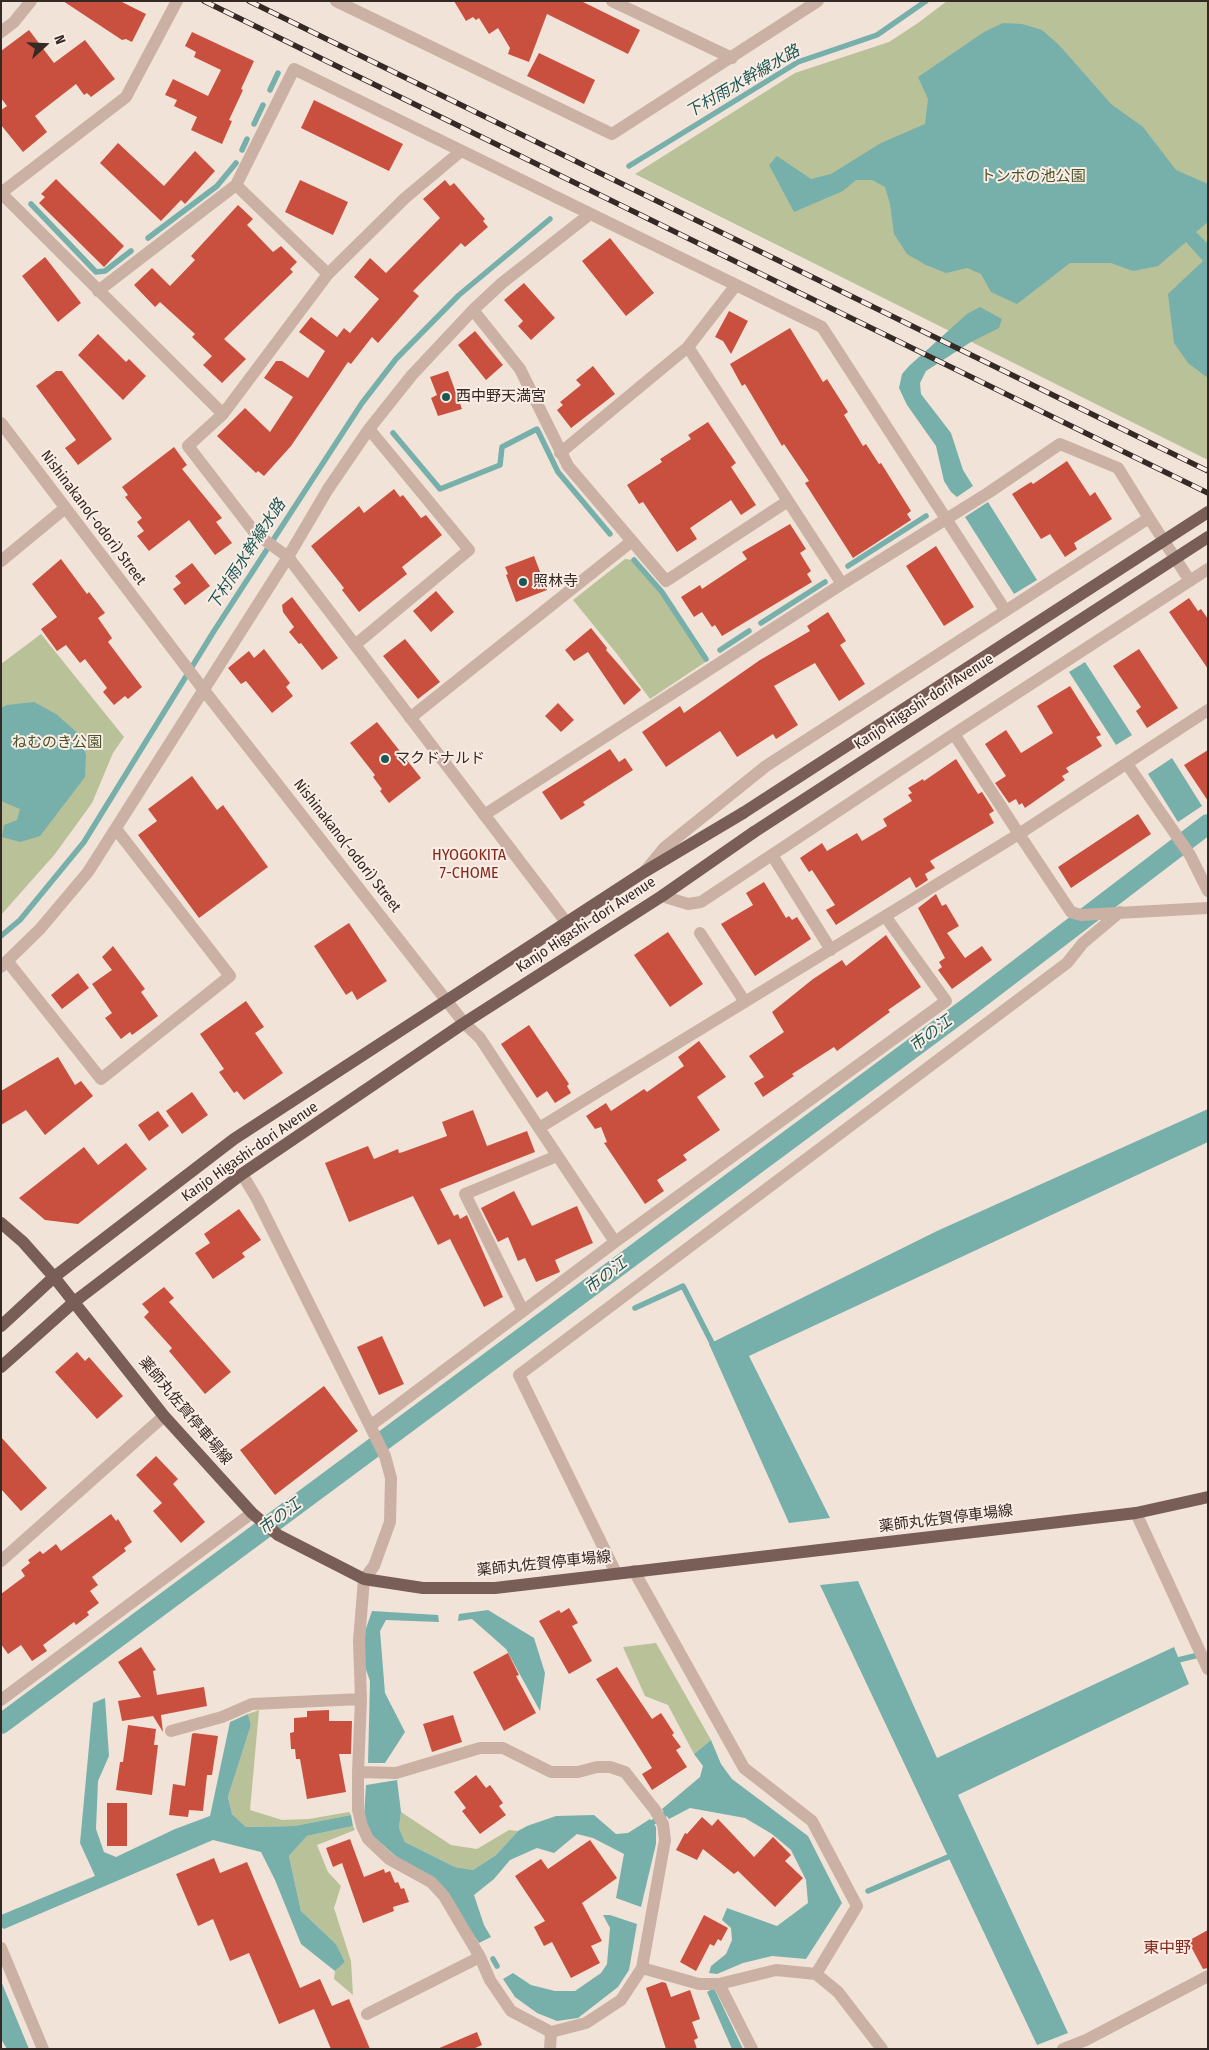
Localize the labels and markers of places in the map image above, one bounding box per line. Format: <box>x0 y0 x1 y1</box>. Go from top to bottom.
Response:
place label: 西中野天満宮 <box>456 388 546 406</box>
marker: 西中野天満宮 <box>440 391 452 403</box>
place label: 照林寺 <box>533 573 578 591</box>
marker: 照林寺 <box>517 576 529 588</box>
place label: マクドナルド <box>395 750 485 768</box>
marker: マクドナルド <box>379 753 391 765</box>

